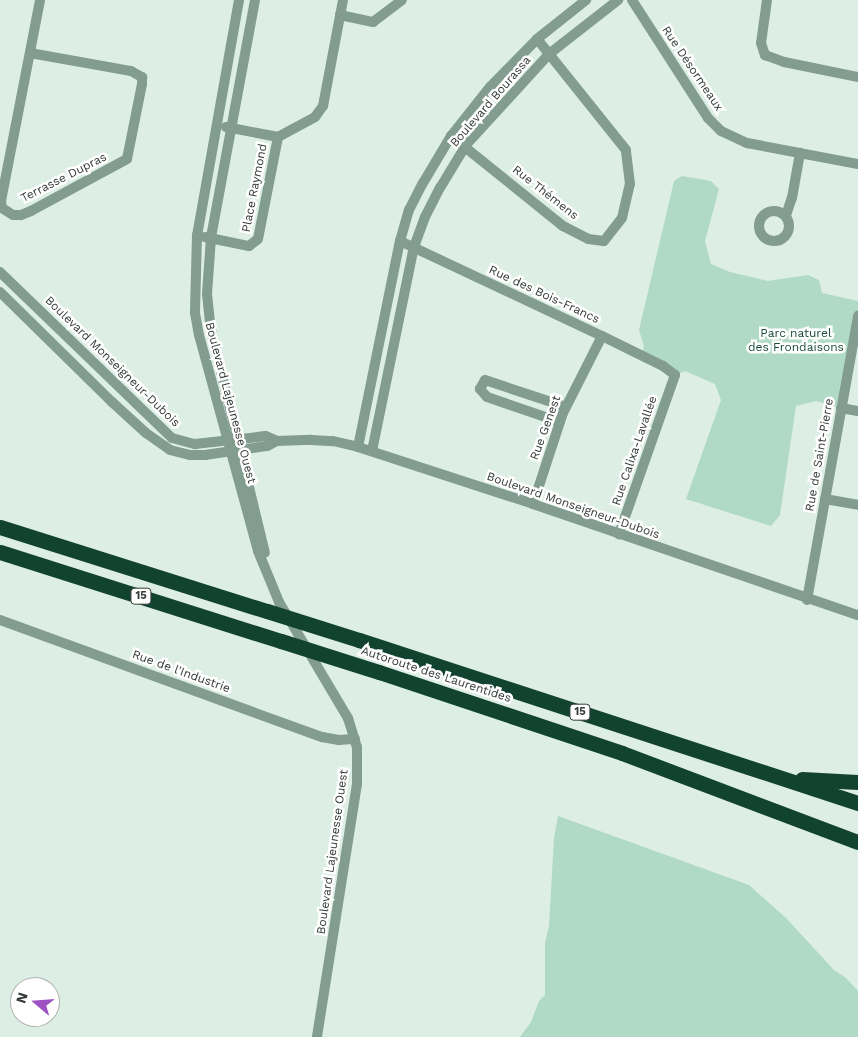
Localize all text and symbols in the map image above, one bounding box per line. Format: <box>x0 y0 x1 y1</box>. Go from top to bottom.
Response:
street label: Rue Désormeaux <box>658 24 726 114</box>
street label: Boulevard Bourassa <box>448 54 534 150</box>
street label: Place Raymond <box>239 143 271 233</box>
street label: Terrasse Dupras <box>19 150 109 206</box>
street label: Rue Thémens <box>509 163 581 223</box>
street label: Rue des Bois-Francs <box>486 263 602 327</box>
street label: Boulevard Monseigneur-Dubois <box>42 294 182 430</box>
street label: Boulevard Lajeunesse Ouest <box>202 321 258 485</box>
park label: Parc naturel des Frondaisons <box>748 327 844 355</box>
street label: Rue Genest <box>528 394 564 462</box>
street label: Rue Calixa-Lavallée <box>609 394 661 508</box>
street label: Rue de Saint-Pierre <box>803 397 837 513</box>
street label: Boulevard Monseigneur-Dubois <box>485 470 661 542</box>
road number: 15 <box>130 588 152 604</box>
street label: Autoroute des Laurentides <box>359 644 513 706</box>
street label: Rue de l'Industrie <box>130 648 232 696</box>
road number: 15 <box>569 704 591 720</box>
street label: Boulevard Lajeunesse Ouest <box>314 769 352 935</box>
north arrow <box>10 977 60 1027</box>
text: N <box>12 990 31 1005</box>

